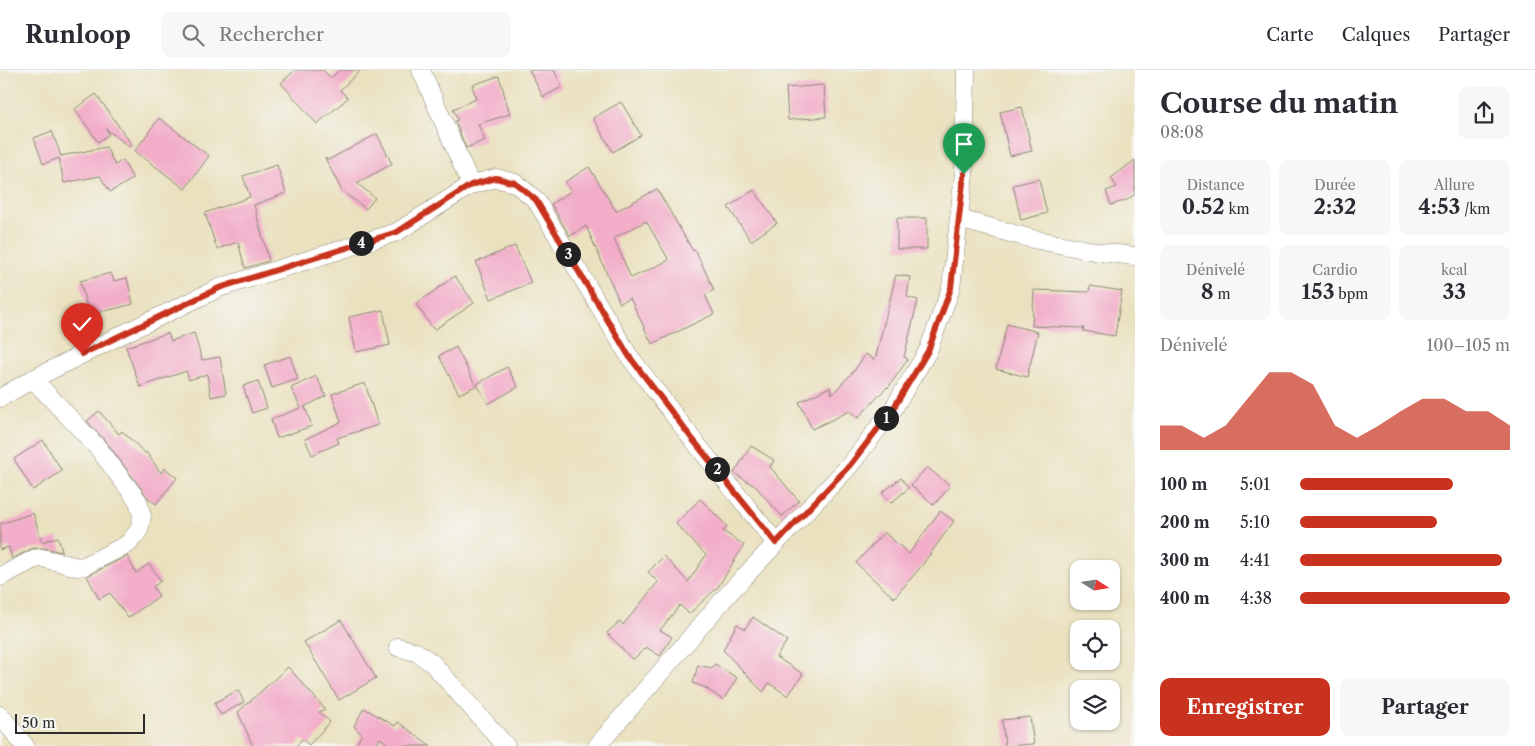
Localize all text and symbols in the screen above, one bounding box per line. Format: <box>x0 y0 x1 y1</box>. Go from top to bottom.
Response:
search box <box>161 12 511 57</box>
text: Runloop <box>25 20 131 49</box>
icon: search <box>179 21 207 49</box>
text: Rechercher <box>219 23 324 46</box>
text: Carte <box>1266 24 1314 46</box>
text: Calques <box>1342 24 1410 46</box>
text: Partager <box>1438 24 1510 46</box>
text: Course du matin <box>1160 86 1398 120</box>
button: share <box>1458 87 1510 139</box>
text: 08:08 <box>1160 122 1204 142</box>
pin <box>943 123 985 174</box>
icon: arrive <box>950 130 978 158</box>
text: Distance <box>1187 176 1245 194</box>
text: Durée <box>1314 176 1356 194</box>
text: Allure <box>1434 176 1475 194</box>
text: 0.52 <box>1182 194 1225 219</box>
text: 2:32 <box>1314 194 1356 219</box>
text: 4:53 <box>1418 194 1460 219</box>
text: km <box>1225 200 1250 218</box>
text: /km <box>1460 200 1490 218</box>
pin: 4 <box>348 230 374 256</box>
text: 4 <box>357 234 366 252</box>
pin: 3 <box>556 242 580 266</box>
text: 3 <box>565 245 572 263</box>
text: Dénivelé <box>1186 261 1245 279</box>
text: Cardio <box>1312 261 1358 279</box>
text: kcal <box>1441 261 1468 279</box>
text: 8 <box>1201 279 1214 304</box>
text: 153 <box>1302 279 1335 304</box>
text: 33 <box>1442 279 1466 304</box>
text: m <box>1214 285 1231 303</box>
text: bpm <box>1335 285 1368 303</box>
pin <box>61 303 103 354</box>
icon: check <box>68 310 96 338</box>
text: Dénivelé <box>1160 335 1228 355</box>
text: 100–105 m <box>1427 335 1510 355</box>
pin: 1 <box>874 406 898 430</box>
text: 1 <box>883 409 890 427</box>
pin: 2 <box>704 456 730 482</box>
text: 2 <box>713 460 722 478</box>
text: 100 m <box>1160 474 1207 494</box>
text: 5:01 <box>1240 474 1270 494</box>
text: 200 m <box>1160 512 1210 532</box>
text: 5:10 <box>1240 512 1270 532</box>
text: 300 m <box>1160 550 1209 570</box>
text: 4:41 <box>1240 550 1270 570</box>
north arrow <box>1070 560 1120 610</box>
map controls <box>1070 560 1120 730</box>
text: 400 m <box>1160 588 1210 608</box>
text: 4:38 <box>1240 588 1272 608</box>
button: locate <box>1070 620 1120 670</box>
button: Enregistrer <box>1160 678 1330 736</box>
button: Partager <box>1340 678 1510 736</box>
button: layers <box>1070 680 1120 730</box>
scale bar <box>15 711 145 734</box>
text: 50 m <box>22 714 55 732</box>

